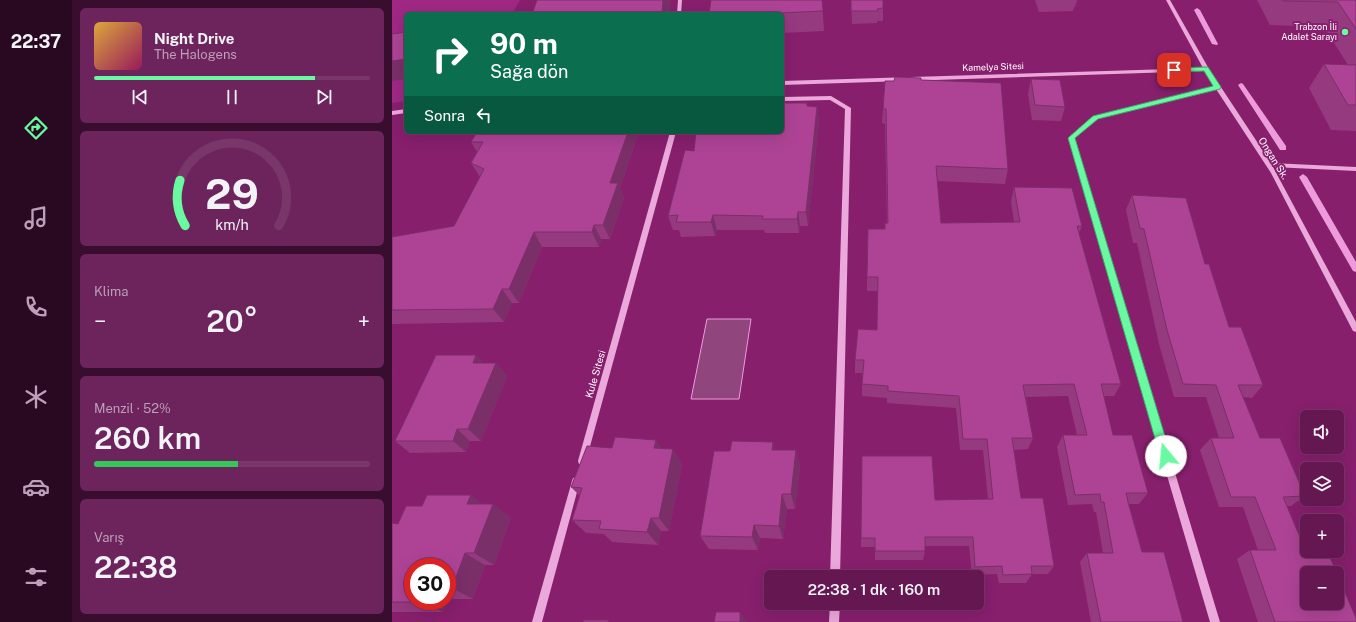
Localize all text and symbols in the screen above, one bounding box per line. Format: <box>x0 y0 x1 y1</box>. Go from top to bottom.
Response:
place label: Trabzon İli Adalet Sarayı <box>1281 21 1337 42</box>
text: 90 m <box>490 27 558 60</box>
marker: Trabzon İli Adalet Sarayı <box>1340 27 1350 37</box>
icon: right <box>424 28 476 80</box>
text: Night Drive <box>154 30 235 47</box>
text: 22:37 <box>11 31 61 52</box>
text: The Halogens <box>154 47 237 62</box>
pin <box>1157 53 1191 87</box>
icon: arrive <box>1163 59 1185 81</box>
street label: Kamelya Sitesi <box>962 60 1024 73</box>
text: Sağa dön <box>490 61 568 82</box>
icon: previous <box>129 86 151 108</box>
icon: pause <box>221 86 243 108</box>
icon: next <box>313 86 335 108</box>
icon: left <box>473 104 495 126</box>
text: Sonra <box>424 107 465 124</box>
icon: directions <box>22 114 50 142</box>
street label: Ongan Sk. <box>1256 135 1292 181</box>
text: 29 <box>205 169 259 218</box>
icon: music <box>22 204 50 232</box>
text: km/h <box>215 216 249 233</box>
text: Klima <box>94 284 128 299</box>
icon: phone <box>22 293 50 321</box>
text: 20° <box>206 303 258 339</box>
text: − <box>94 308 106 334</box>
text: + <box>358 308 370 334</box>
street label: Kule Sitesi <box>582 349 608 399</box>
icon: climate <box>22 383 50 411</box>
text: Menzil · 52% <box>94 401 171 416</box>
map controls <box>1300 410 1344 610</box>
button: sound <box>1300 410 1344 454</box>
text: 260 km <box>94 420 201 456</box>
position arrow <box>1145 435 1187 477</box>
button: layers <box>1300 462 1344 506</box>
icon: car <box>22 473 50 501</box>
button: + <box>1300 514 1344 558</box>
text: Varış <box>94 530 124 545</box>
text: 22:38 <box>94 549 178 585</box>
speed limit sign: 30 <box>404 558 456 610</box>
icon: filters <box>22 563 50 591</box>
button: − <box>1300 566 1344 610</box>
text: 22:38 · 1 dk · 160 m <box>808 581 940 598</box>

